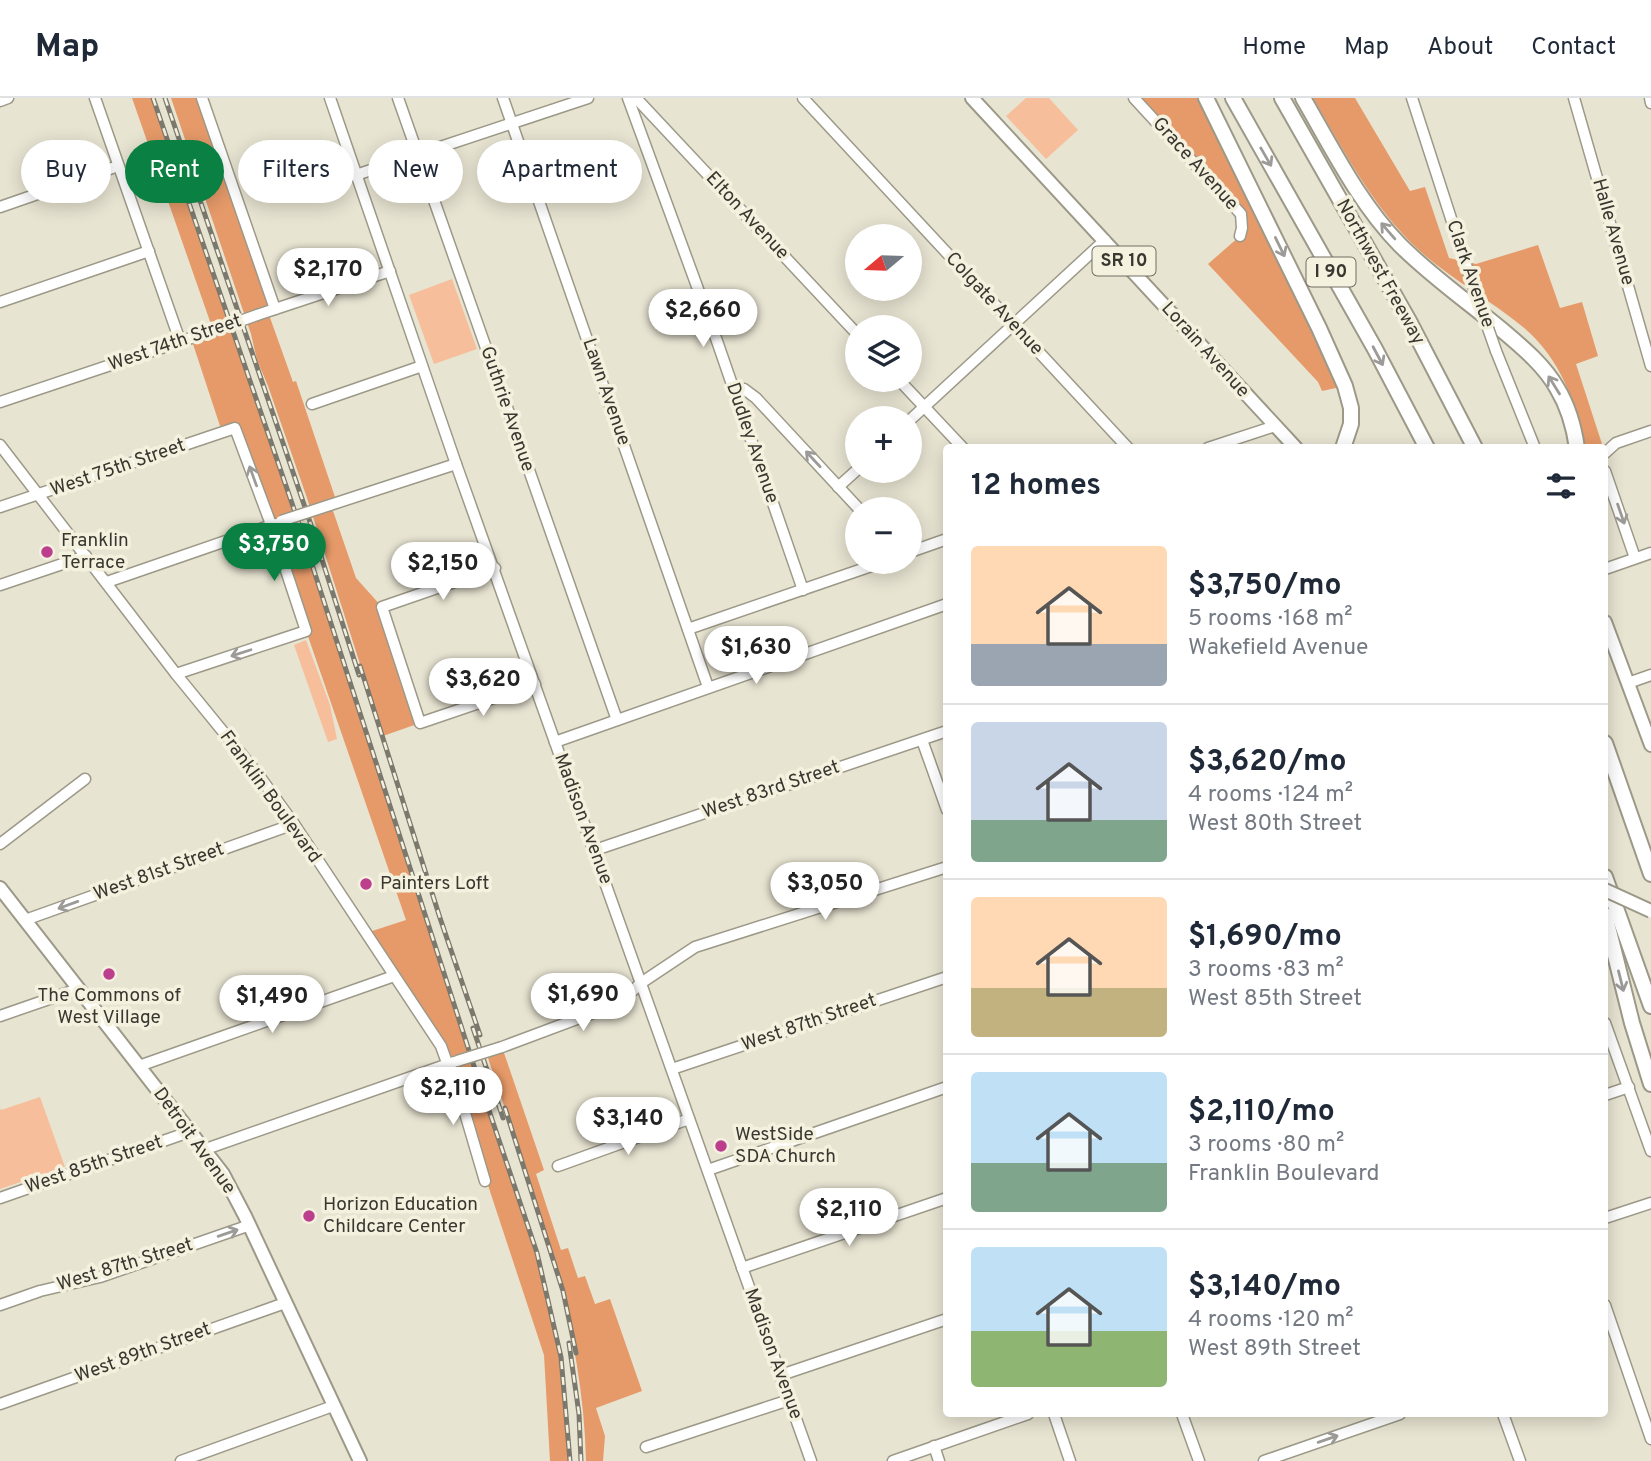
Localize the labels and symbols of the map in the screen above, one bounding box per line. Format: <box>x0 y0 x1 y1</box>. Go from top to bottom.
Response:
street label: Grace Avenue <box>1147 112 1243 216</box>
one-way arrow <box>1259 147 1273 167</box>
street label: Elton Avenue <box>700 167 794 265</box>
street label: Halle Avenue <box>1586 176 1640 288</box>
street label: Northwest Freeway <box>1330 195 1430 349</box>
street label: Clark Avenue <box>1440 217 1500 331</box>
one-way arrow <box>1380 222 1396 240</box>
north arrow <box>845 224 922 301</box>
one-way arrow <box>1273 236 1287 257</box>
road number: SR 10 <box>1092 246 1156 276</box>
street label: Colgate Avenue <box>940 247 1048 361</box>
pin: $2,170 <box>271 248 385 308</box>
road number: I 90 <box>1306 258 1356 286</box>
pin: $2,660 <box>646 289 760 349</box>
street label: Lorain Avenue <box>1156 297 1254 403</box>
street label: West 74th Street <box>105 309 245 377</box>
street label: Lawn Avenue <box>576 335 636 449</box>
street label: Guthrie Avenue <box>474 343 540 475</box>
one-way arrow <box>1371 345 1385 365</box>
one-way arrow <box>1547 375 1561 395</box>
street label: Dudley Avenue <box>720 379 784 507</box>
street label: West 75th Street <box>47 434 189 502</box>
one-way arrow <box>804 451 821 468</box>
one-way arrow <box>246 466 259 488</box>
one-way arrow <box>1616 503 1628 525</box>
pin: $3,750 <box>217 524 331 583</box>
place label: Franklin Terrace <box>61 529 129 575</box>
pin: $2,150 <box>386 542 500 602</box>
marker: Franklin Terrace <box>39 544 55 560</box>
pin: $1,630 <box>699 626 813 686</box>
one-way arrow <box>231 648 253 660</box>
pin: $3,620 <box>426 658 540 718</box>
street label: Franklin Boulevard <box>214 726 326 868</box>
street label: Madison Avenue <box>548 750 618 888</box>
street label: West 83rd Street <box>699 755 843 825</box>
street label: West 81st Street <box>91 837 227 907</box>
pin: $3,050 <box>768 862 882 922</box>
place label: Painters Loft <box>380 872 490 896</box>
marker: Painters Loft <box>358 876 374 892</box>
one-way arrow <box>57 900 79 912</box>
marker: The Commons of West Village <box>101 966 117 982</box>
one-way arrow <box>1615 969 1628 992</box>
pin: $1,690 <box>526 974 640 1033</box>
pin: $1,490 <box>215 976 329 1035</box>
place label: The Commons of West Village <box>37 984 182 1030</box>
street label: West 87th Street <box>738 989 880 1057</box>
pin: $2,110 <box>396 1068 510 1127</box>
street label: Detroit Avenue <box>147 1083 241 1199</box>
pin: $3,140 <box>571 1098 685 1157</box>
place label: WestSide SDA Church <box>735 1123 836 1169</box>
street label: West 85th Street <box>22 1130 166 1200</box>
marker: WestSide SDA Church <box>713 1138 729 1154</box>
pin: $2,110 <box>792 1188 906 1248</box>
place label: Horizon Education Childcare Center <box>323 1193 478 1239</box>
marker: Horizon Education Childcare Center <box>301 1208 317 1224</box>
one-way arrow <box>217 1226 239 1238</box>
street label: West 87th Street <box>54 1233 196 1297</box>
street label: Madison Avenue <box>738 1285 808 1423</box>
street label: West 89th Street <box>72 1317 214 1389</box>
one-way arrow <box>1317 1432 1339 1444</box>

